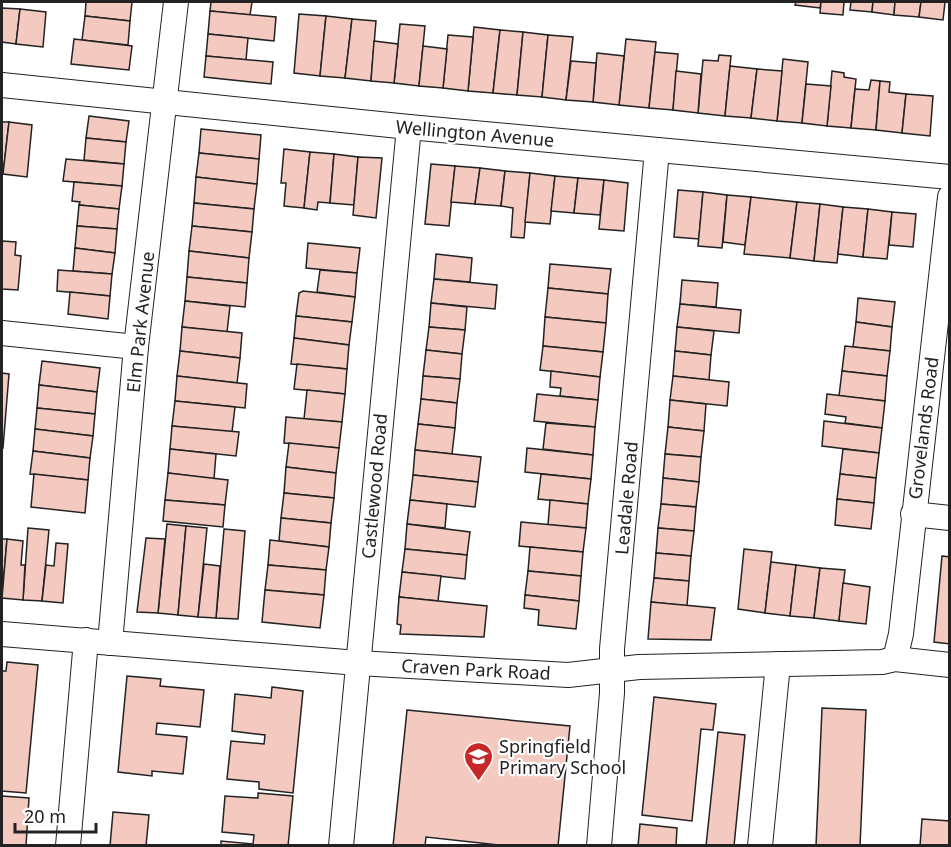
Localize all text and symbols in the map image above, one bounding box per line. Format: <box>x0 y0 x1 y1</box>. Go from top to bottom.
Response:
street label: Wellington Avenue <box>395 114 555 152</box>
street label: Elm Park Avenue <box>121 250 159 394</box>
street label: Grovelands Road <box>902 355 944 501</box>
street label: Castlewood Road <box>356 412 392 560</box>
street label: Leadale Road <box>609 440 643 556</box>
street label: Craven Park Road <box>401 653 551 685</box>
place label: Springfield Primary School <box>499 734 626 779</box>
school or university icon: Springfield Primary School <box>462 740 494 782</box>
scale bar <box>15 796 96 834</box>
text: 20 m <box>24 804 66 828</box>

